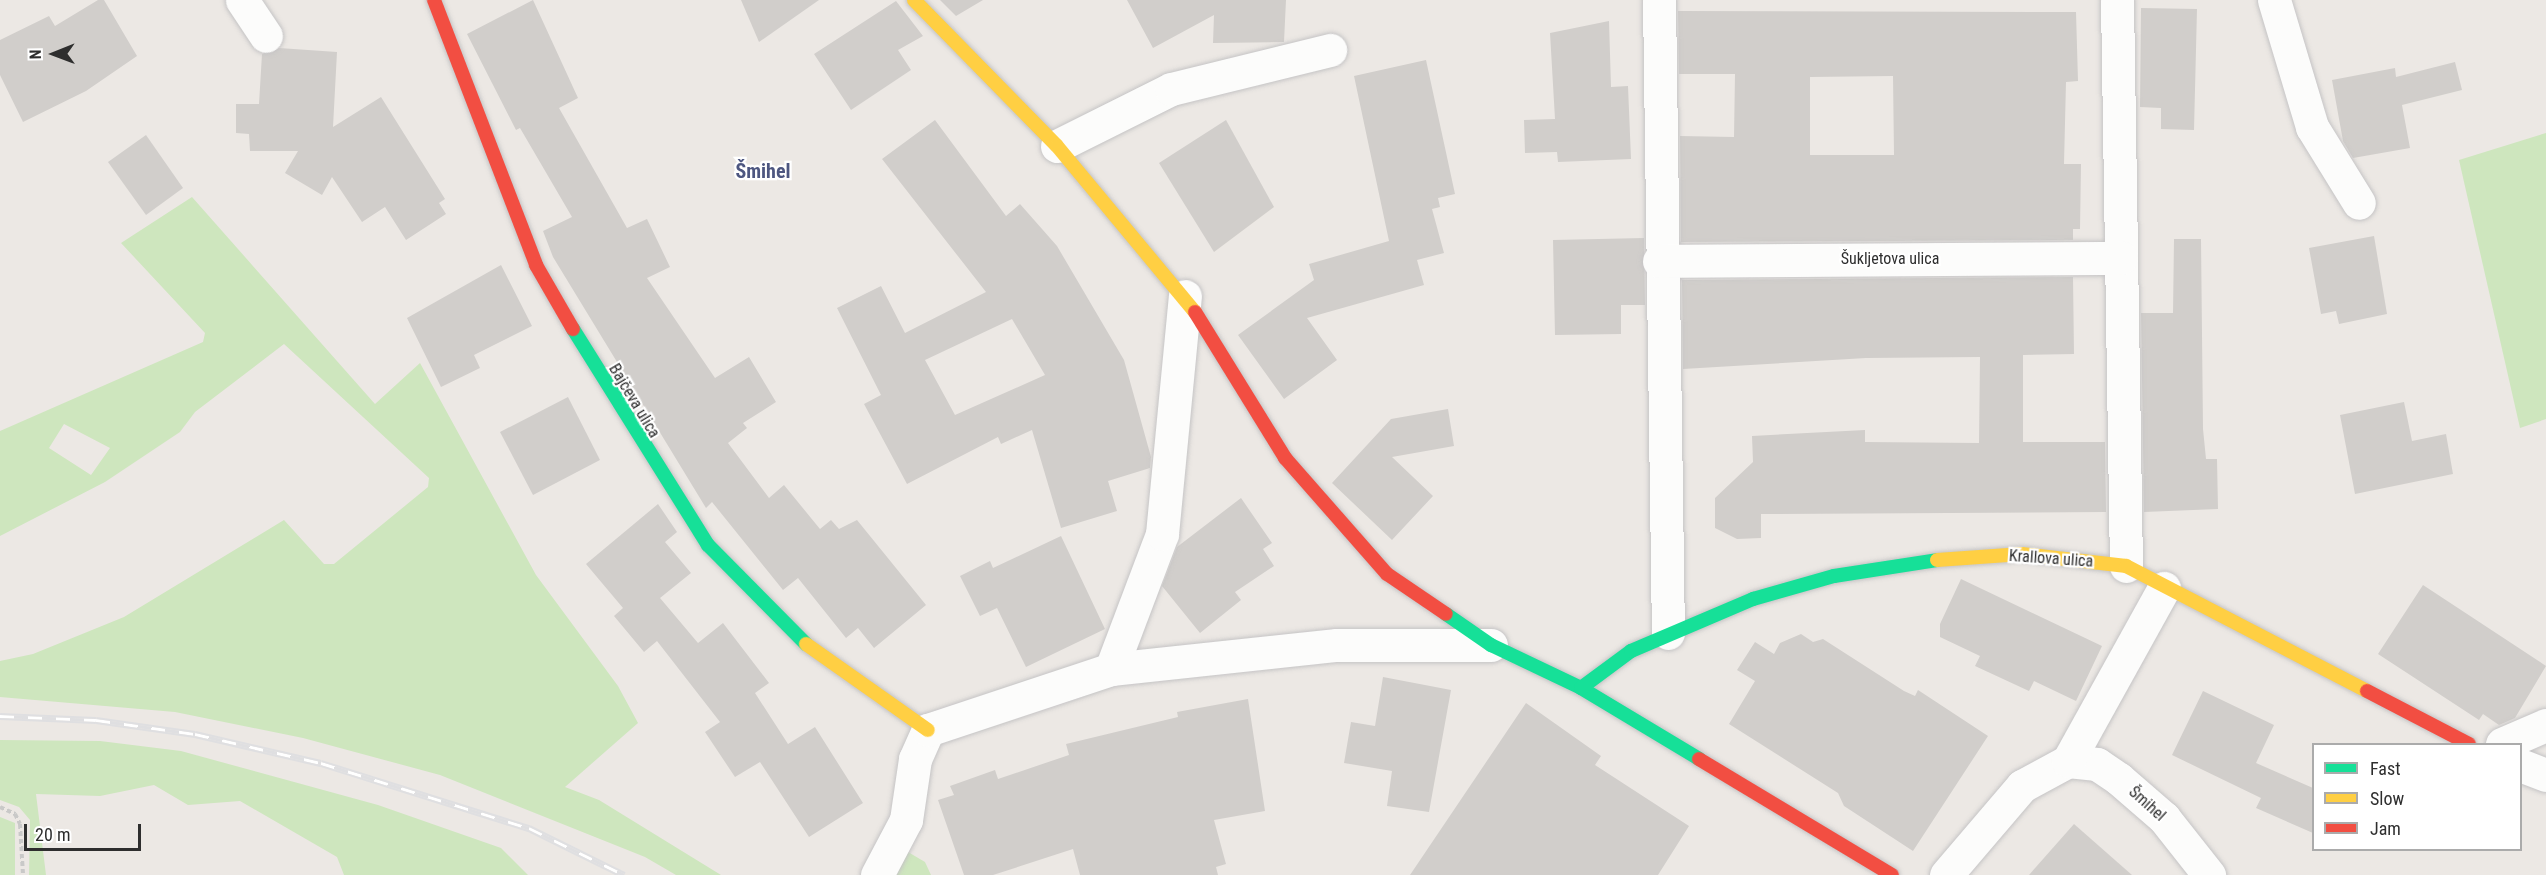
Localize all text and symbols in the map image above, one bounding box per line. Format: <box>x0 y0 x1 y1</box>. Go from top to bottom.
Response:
north arrow <box>24 24 84 84</box>
text: N <box>26 49 45 59</box>
district label: Šmihel <box>735 159 791 183</box>
street label: Šukljetova ulica <box>1841 249 1939 269</box>
street label: Bajčeva ulica <box>604 360 664 442</box>
street label: Krallova ulica <box>2008 546 2094 572</box>
legend <box>2312 743 2522 851</box>
text: Fast <box>2370 758 2401 779</box>
street label: Šmihel <box>2125 783 2169 825</box>
text: Slow <box>2370 788 2404 809</box>
scale bar <box>27 812 144 850</box>
text: Jam <box>2370 818 2401 839</box>
text: 20 m <box>35 824 70 845</box>

